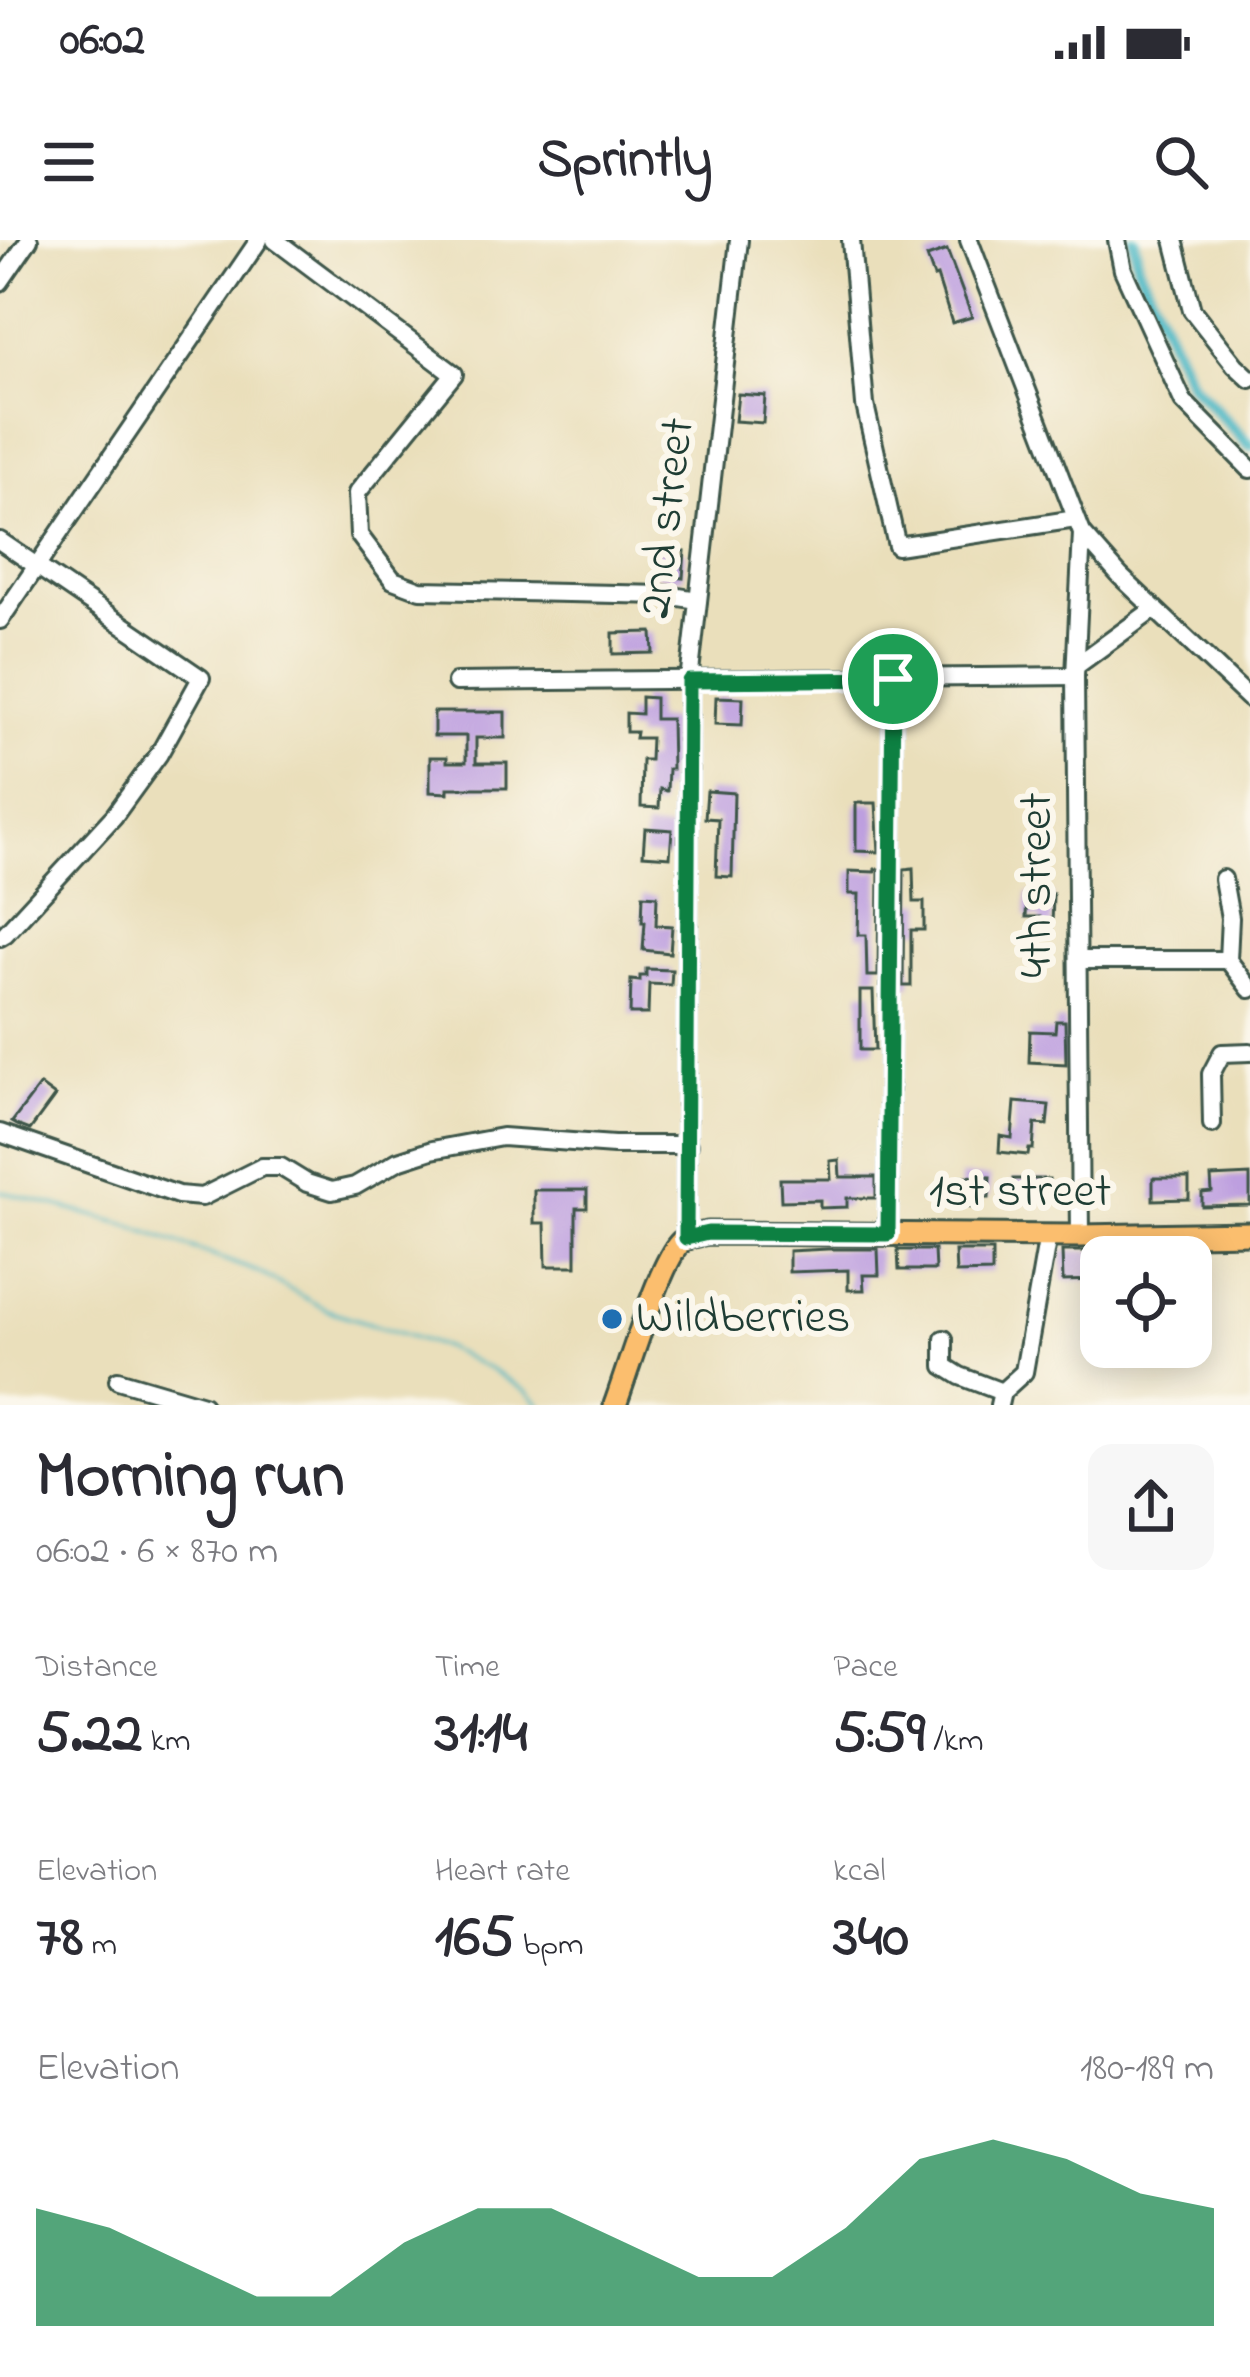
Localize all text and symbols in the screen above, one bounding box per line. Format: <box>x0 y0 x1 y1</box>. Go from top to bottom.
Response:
text: 06:02 <box>60 9 145 75</box>
text: Sprintly <box>538 123 712 201</box>
icon: menu <box>36 129 102 195</box>
icon: search <box>1148 129 1214 195</box>
street label: 2nd street <box>621 414 715 622</box>
pin <box>842 628 944 730</box>
icon: arrive <box>860 646 926 712</box>
street label: 4th street <box>1003 792 1073 978</box>
street label: 1st street <box>929 1158 1111 1228</box>
map controls <box>1080 1236 1212 1368</box>
button: locate <box>1080 1236 1212 1368</box>
place label: Wildberries <box>636 1284 850 1354</box>
marker: Wildberries <box>599 1306 625 1332</box>
text: Morning run <box>36 1431 345 1527</box>
button: share <box>1088 1444 1214 1570</box>
text: 06:02 · 6 × 870 m <box>36 1524 278 1581</box>
text: Distance <box>36 1644 158 1692</box>
text: Time <box>435 1644 500 1692</box>
text: Pace <box>833 1644 898 1692</box>
text: 5.22 <box>36 1692 142 1779</box>
text: 31:14 <box>435 1692 527 1779</box>
text: 5:59 <box>833 1692 925 1779</box>
text: km <box>142 1718 191 1766</box>
text: /km <box>925 1718 984 1766</box>
text: Elevation <box>36 1848 157 1896</box>
text: Heart rate <box>435 1848 570 1896</box>
text: kcal <box>833 1848 886 1896</box>
text: 78 <box>36 1896 83 1983</box>
text: 165 <box>435 1896 514 1983</box>
text: 340 <box>833 1896 909 1983</box>
text: m <box>83 1922 117 1970</box>
text: bpm <box>514 1922 584 1970</box>
text: Elevation <box>36 2041 179 2098</box>
text: 180–189 m <box>1080 2041 1214 2098</box>

